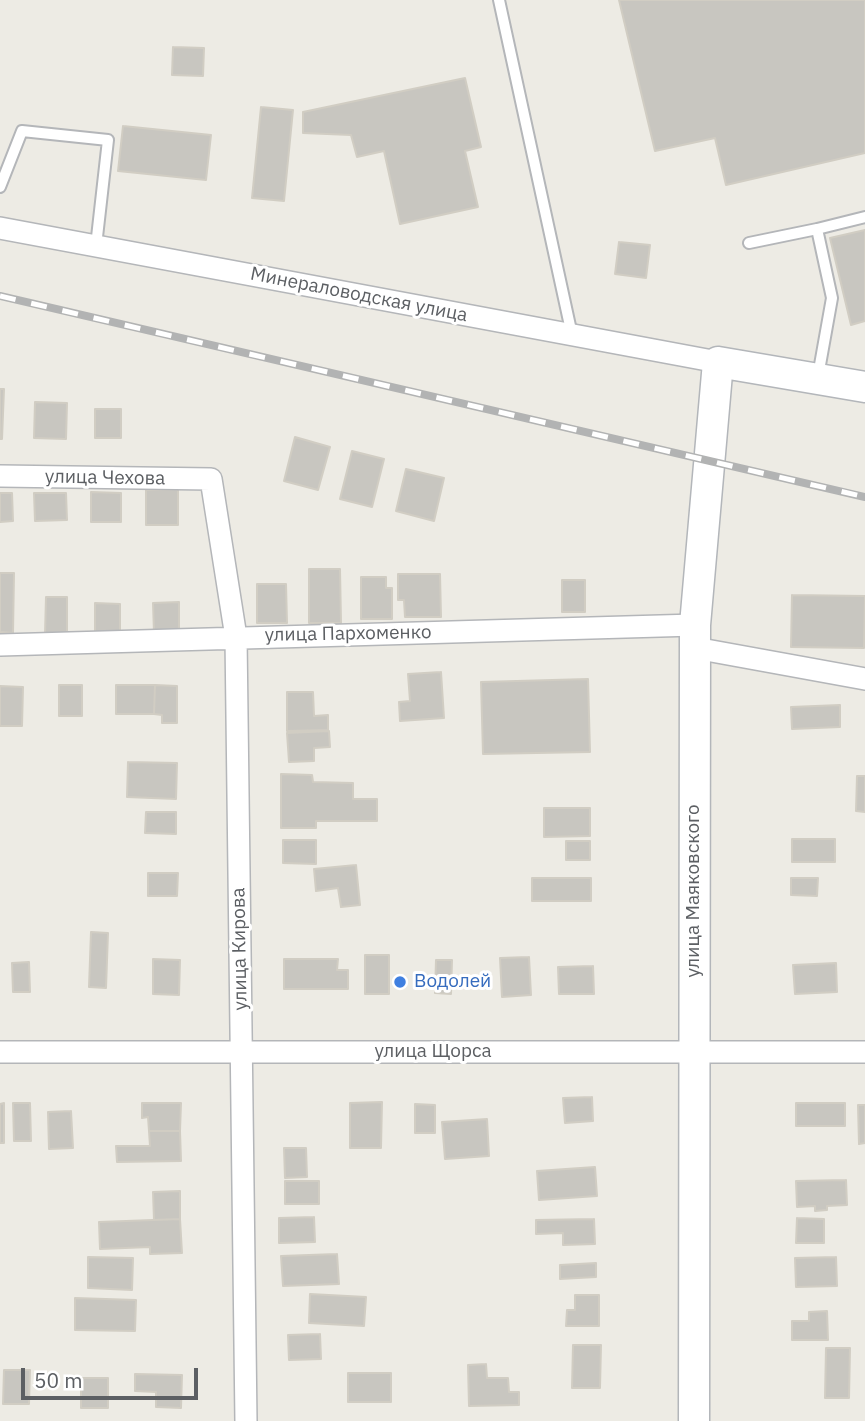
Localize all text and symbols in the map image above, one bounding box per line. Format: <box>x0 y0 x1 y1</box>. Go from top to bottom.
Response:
street label: Минераловодская улица <box>248 263 470 327</box>
street label: улица Чехова <box>45 466 165 490</box>
street label: улица Пархоменко <box>264 621 432 647</box>
street label: улица Маяковского <box>683 804 705 978</box>
street label: улица Кирова <box>228 887 252 1011</box>
place label: Водолей <box>414 971 491 993</box>
marker: Водолей <box>392 974 408 990</box>
street label: улица Щорса <box>374 1041 492 1063</box>
scale bar <box>24 1354 201 1398</box>
text: 50 m <box>34 1366 83 1394</box>

